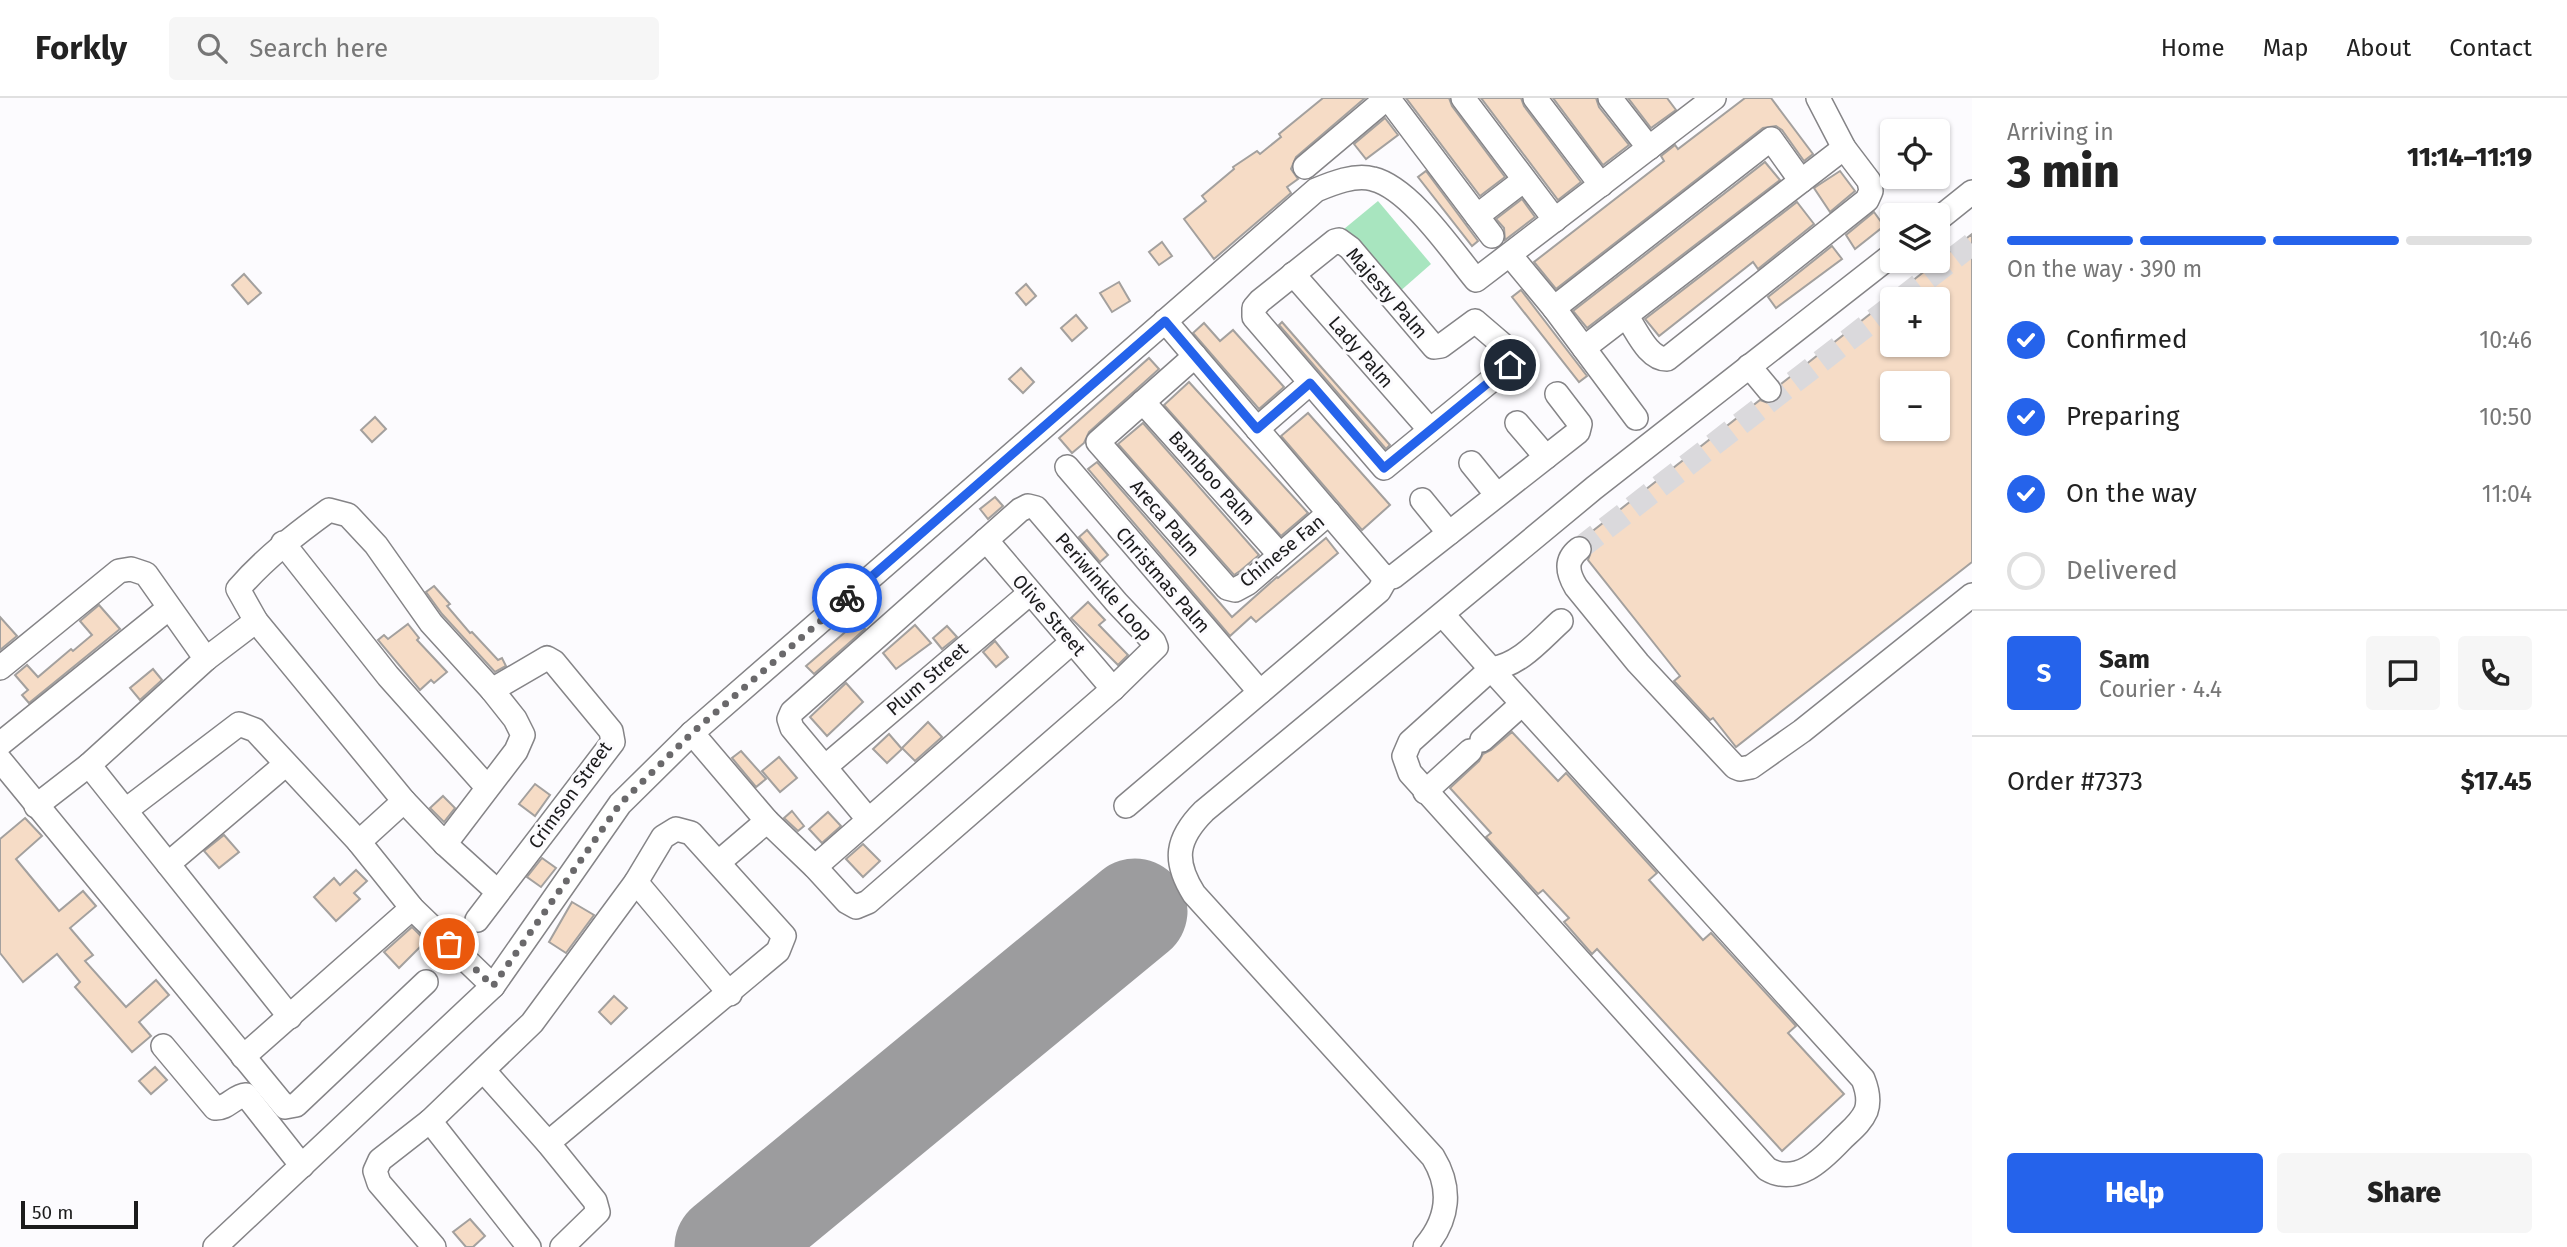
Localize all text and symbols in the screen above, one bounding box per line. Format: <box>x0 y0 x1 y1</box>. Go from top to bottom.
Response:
search box <box>169 17 659 80</box>
text: Forkly <box>35 28 127 68</box>
icon: search <box>193 29 231 67</box>
text: Search here <box>249 33 388 64</box>
text: Home <box>2161 34 2225 62</box>
text: Map <box>2263 34 2309 62</box>
text: About <box>2347 34 2411 62</box>
text: Contact <box>2449 34 2532 62</box>
text: Arriving in <box>2007 118 2114 146</box>
map controls <box>1880 119 1950 441</box>
button: locate <box>1880 119 1950 189</box>
text: 11:14–11:19 <box>2407 142 2532 173</box>
text: 3 min <box>2007 144 2120 199</box>
button: layers <box>1880 203 1950 273</box>
street label: Majesty Palm <box>1341 243 1433 343</box>
text: On the way · 390 m <box>2007 255 2202 283</box>
button: + <box>1880 287 1950 357</box>
street label: Lady Palm <box>1324 311 1398 393</box>
icon: check <box>2007 321 2045 359</box>
text: Confirmed <box>2066 324 2187 355</box>
text: 10:46 <box>2479 326 2532 354</box>
pin <box>1480 335 1540 395</box>
icon: home <box>1491 346 1529 384</box>
button: − <box>1880 371 1950 441</box>
icon: check <box>2007 398 2045 436</box>
text: Preparing <box>2066 401 2179 432</box>
text: 10:50 <box>2479 403 2532 431</box>
street label: Bamboo Palm <box>1164 426 1260 530</box>
street label: Areca Palm <box>1125 475 1205 561</box>
icon: check <box>2007 475 2045 513</box>
text: On the way <box>2066 478 2197 509</box>
text: 11:04 <box>2482 480 2532 508</box>
street label: Chinese Fan <box>1235 510 1329 592</box>
street label: Christmas Palm <box>1111 523 1215 637</box>
street label: Periwinkle Loop <box>1050 528 1158 646</box>
text: Delivered <box>2066 555 2178 586</box>
courier <box>812 563 882 633</box>
street label: Olive Street <box>1007 570 1091 660</box>
icon: bike <box>828 579 866 617</box>
button: chat <box>2366 636 2440 710</box>
button: phone <box>2458 636 2532 710</box>
street label: Plum Street <box>882 637 973 721</box>
text: Sam <box>2099 644 2150 675</box>
text: S <box>2037 658 2051 689</box>
text: Courier · 4.4 <box>2099 675 2222 703</box>
street label: Crimson Street <box>523 737 617 853</box>
text: Order #7373 <box>2007 766 2143 797</box>
text: $17.45 <box>2460 766 2532 797</box>
pin <box>419 914 479 974</box>
icon: bag <box>430 925 468 963</box>
button: Help <box>2007 1153 2263 1233</box>
button: Share <box>2277 1153 2532 1233</box>
scale bar <box>21 1198 138 1230</box>
text: 50 m <box>32 1201 73 1224</box>

